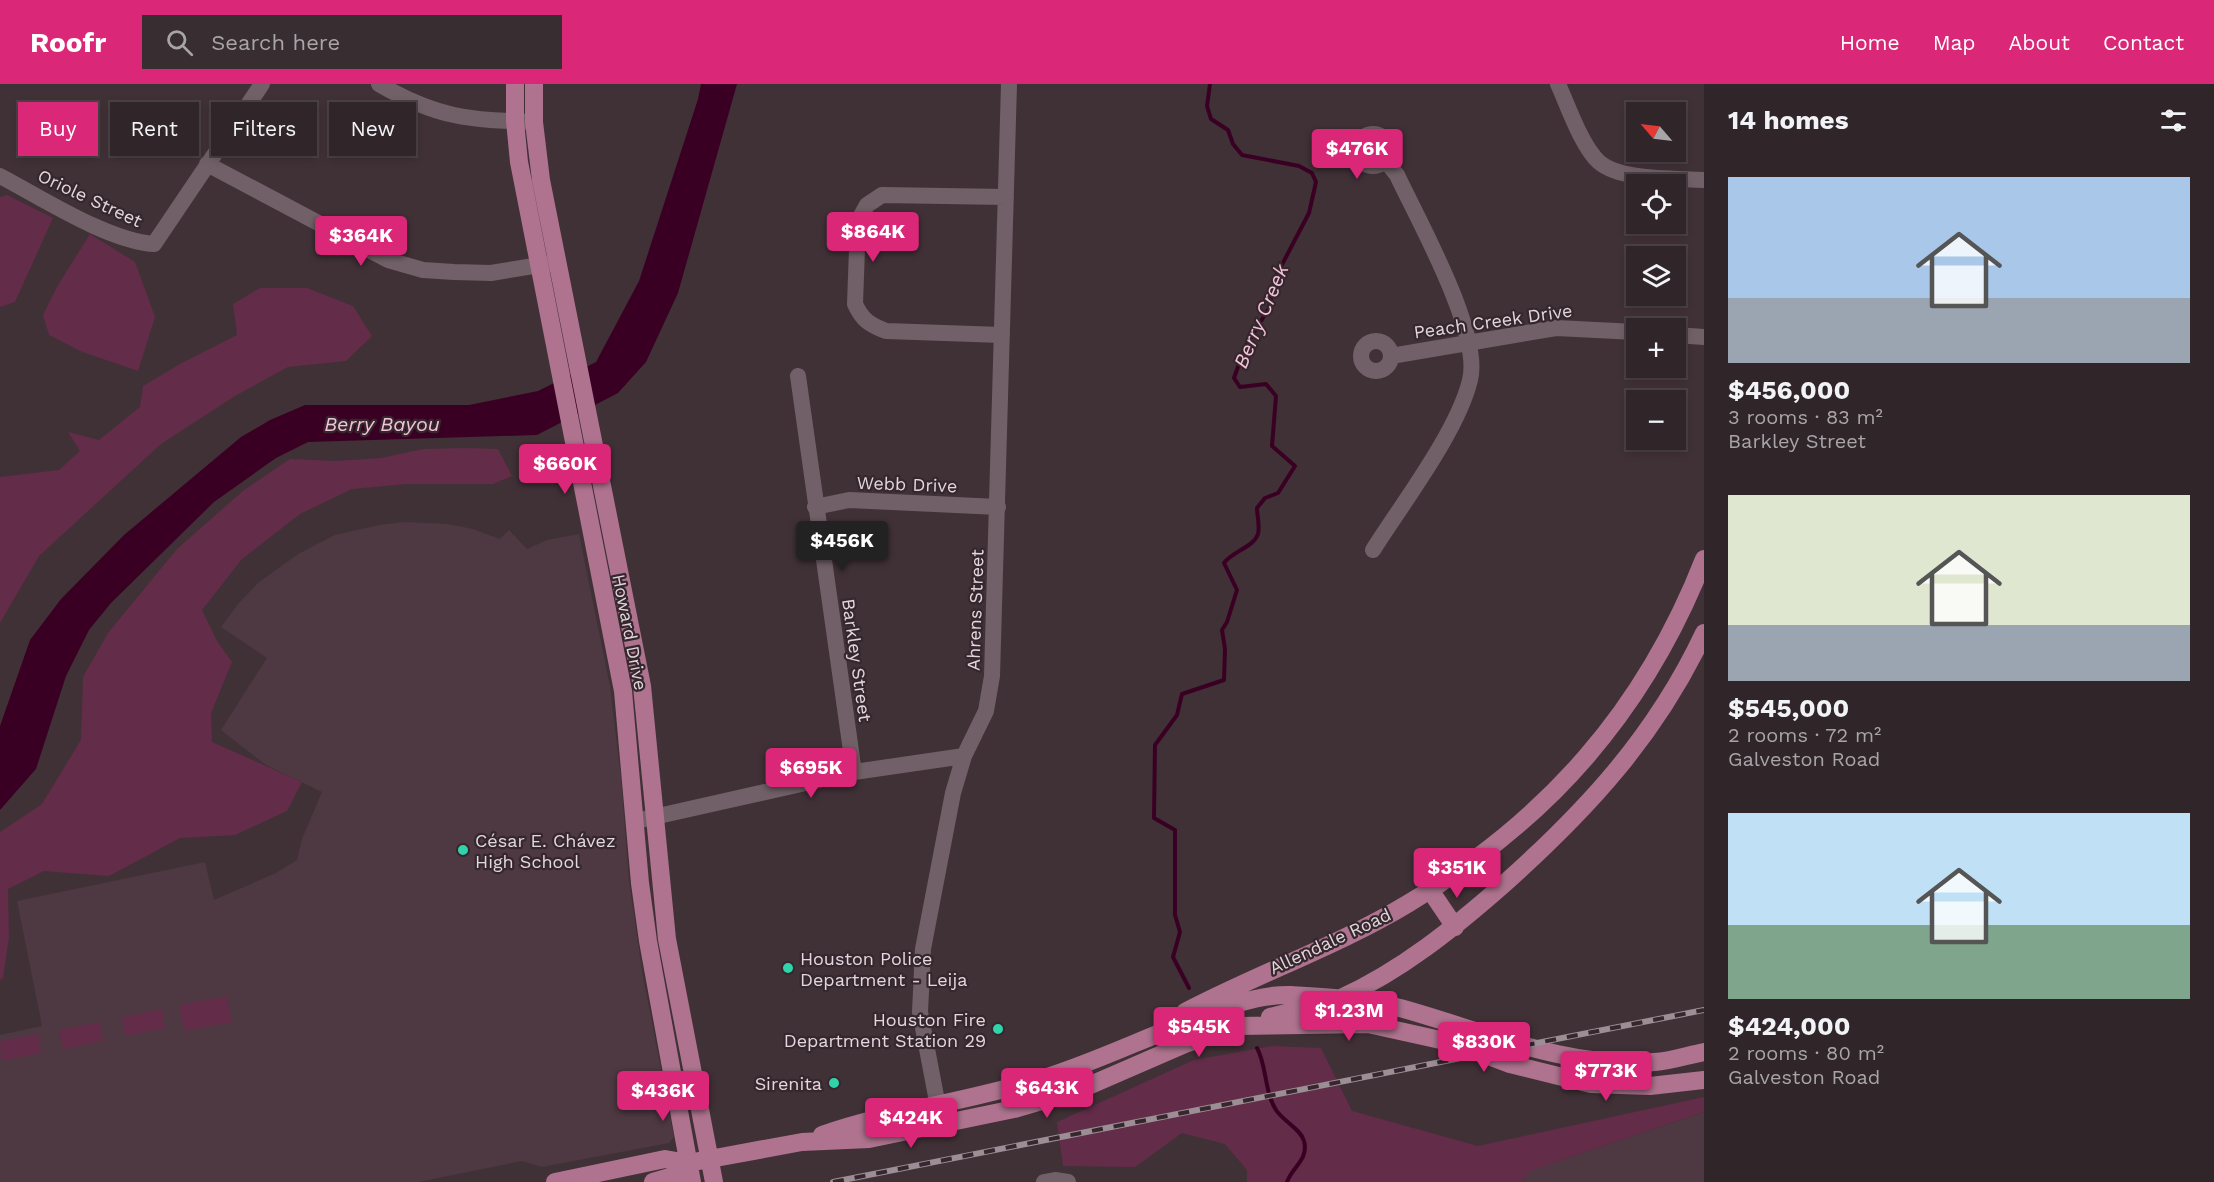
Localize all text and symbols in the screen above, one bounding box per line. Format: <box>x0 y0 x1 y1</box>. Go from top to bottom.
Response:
search box <box>142 15 562 69</box>
text: Roofr <box>30 26 106 59</box>
icon: search <box>163 26 196 59</box>
text: Search here <box>211 30 340 55</box>
text: Home <box>1840 30 1900 55</box>
text: Map <box>1933 30 1976 55</box>
text: About <box>2009 30 2070 55</box>
text: Contact <box>2103 30 2184 55</box>
chip: Buy <box>18 102 98 156</box>
chip: Rent <box>110 102 199 156</box>
chip: Filters <box>211 102 317 156</box>
chip: New <box>329 102 416 156</box>
north arrow <box>1626 102 1686 162</box>
map controls <box>1626 102 1686 450</box>
icon: filters <box>2157 104 2190 137</box>
text: 14 homes <box>1728 105 1849 135</box>
pin: $476K <box>1315 129 1399 180</box>
text: $476K <box>1326 136 1388 160</box>
street label: Oriole Street <box>35 165 146 231</box>
button: locate <box>1626 174 1686 234</box>
pin: $864K <box>831 212 915 263</box>
pin: $364K <box>319 216 403 267</box>
icon: home <box>1905 216 2013 324</box>
text: $864K <box>841 219 905 243</box>
text: $364K <box>329 223 393 247</box>
button: layers <box>1626 246 1686 306</box>
water label: Berry Creek <box>1228 259 1294 372</box>
street label: Peach Creek Drive <box>1412 299 1574 343</box>
button: + <box>1626 318 1686 378</box>
text: $456,000 <box>1728 375 1850 405</box>
button: − <box>1626 390 1686 450</box>
text: 3 rooms · 83 m² <box>1728 405 1883 429</box>
water label: Berry Bayou <box>324 412 440 436</box>
text: Barkley Street <box>1728 429 1866 453</box>
pin: $660K <box>523 444 607 495</box>
text: $660K <box>533 451 597 475</box>
street label: Webb Drive <box>856 472 958 496</box>
pin: $456K <box>800 521 884 572</box>
text: $456K <box>810 528 874 552</box>
icon: home <box>1905 534 2013 642</box>
street label: Ahrens Street <box>962 549 988 671</box>
street label: Howard Drive <box>608 572 652 692</box>
street label: Barkley Street <box>838 597 876 723</box>
text: $545,000 <box>1728 693 1849 723</box>
text: 2 rooms · 72 m² <box>1728 723 1881 747</box>
text: Galveston Road <box>1728 747 1880 771</box>
pin: $695K <box>769 748 853 799</box>
text: $695K <box>780 755 842 779</box>
place label: César E. Chávez High School <box>475 830 616 872</box>
marker: César E. Chávez High School <box>456 843 470 857</box>
pin: $351K <box>1415 848 1499 899</box>
icon: home <box>1905 852 2013 960</box>
text: $351K <box>1428 855 1486 879</box>
street label: Allendale Road <box>1266 904 1394 978</box>
place label: Houston Police Department - Leija <box>800 948 967 990</box>
marker: Houston Police Department - Leija <box>781 961 795 975</box>
pin: $1.23M <box>1300 991 1398 1042</box>
text: $1.23M <box>1314 998 1384 1022</box>
pin: $545K <box>1157 1007 1241 1058</box>
place label: Houston Fire Department Station 29 <box>784 1009 986 1051</box>
text: $424,000 <box>1728 1011 1851 1041</box>
text: $545K <box>1168 1014 1230 1038</box>
marker: Houston Fire Department Station 29 <box>991 1022 1005 1036</box>
pin: $830K <box>1442 1022 1526 1073</box>
text: $830K <box>1452 1029 1516 1053</box>
text: 2 rooms · 80 m² <box>1728 1041 1884 1065</box>
pin: $773K <box>1564 1051 1648 1102</box>
text: $773K <box>1575 1058 1637 1082</box>
text: Galveston Road <box>1728 1065 1880 1089</box>
pin: $643K <box>1005 1068 1089 1119</box>
pin: $436K <box>621 1071 705 1122</box>
place label: Sirenita <box>755 1073 822 1094</box>
text: $643K <box>1015 1075 1079 1099</box>
marker: Sirenita <box>827 1076 841 1090</box>
text: $436K <box>631 1078 695 1102</box>
pin: $424K <box>869 1098 953 1149</box>
text: $424K <box>879 1105 943 1129</box>

